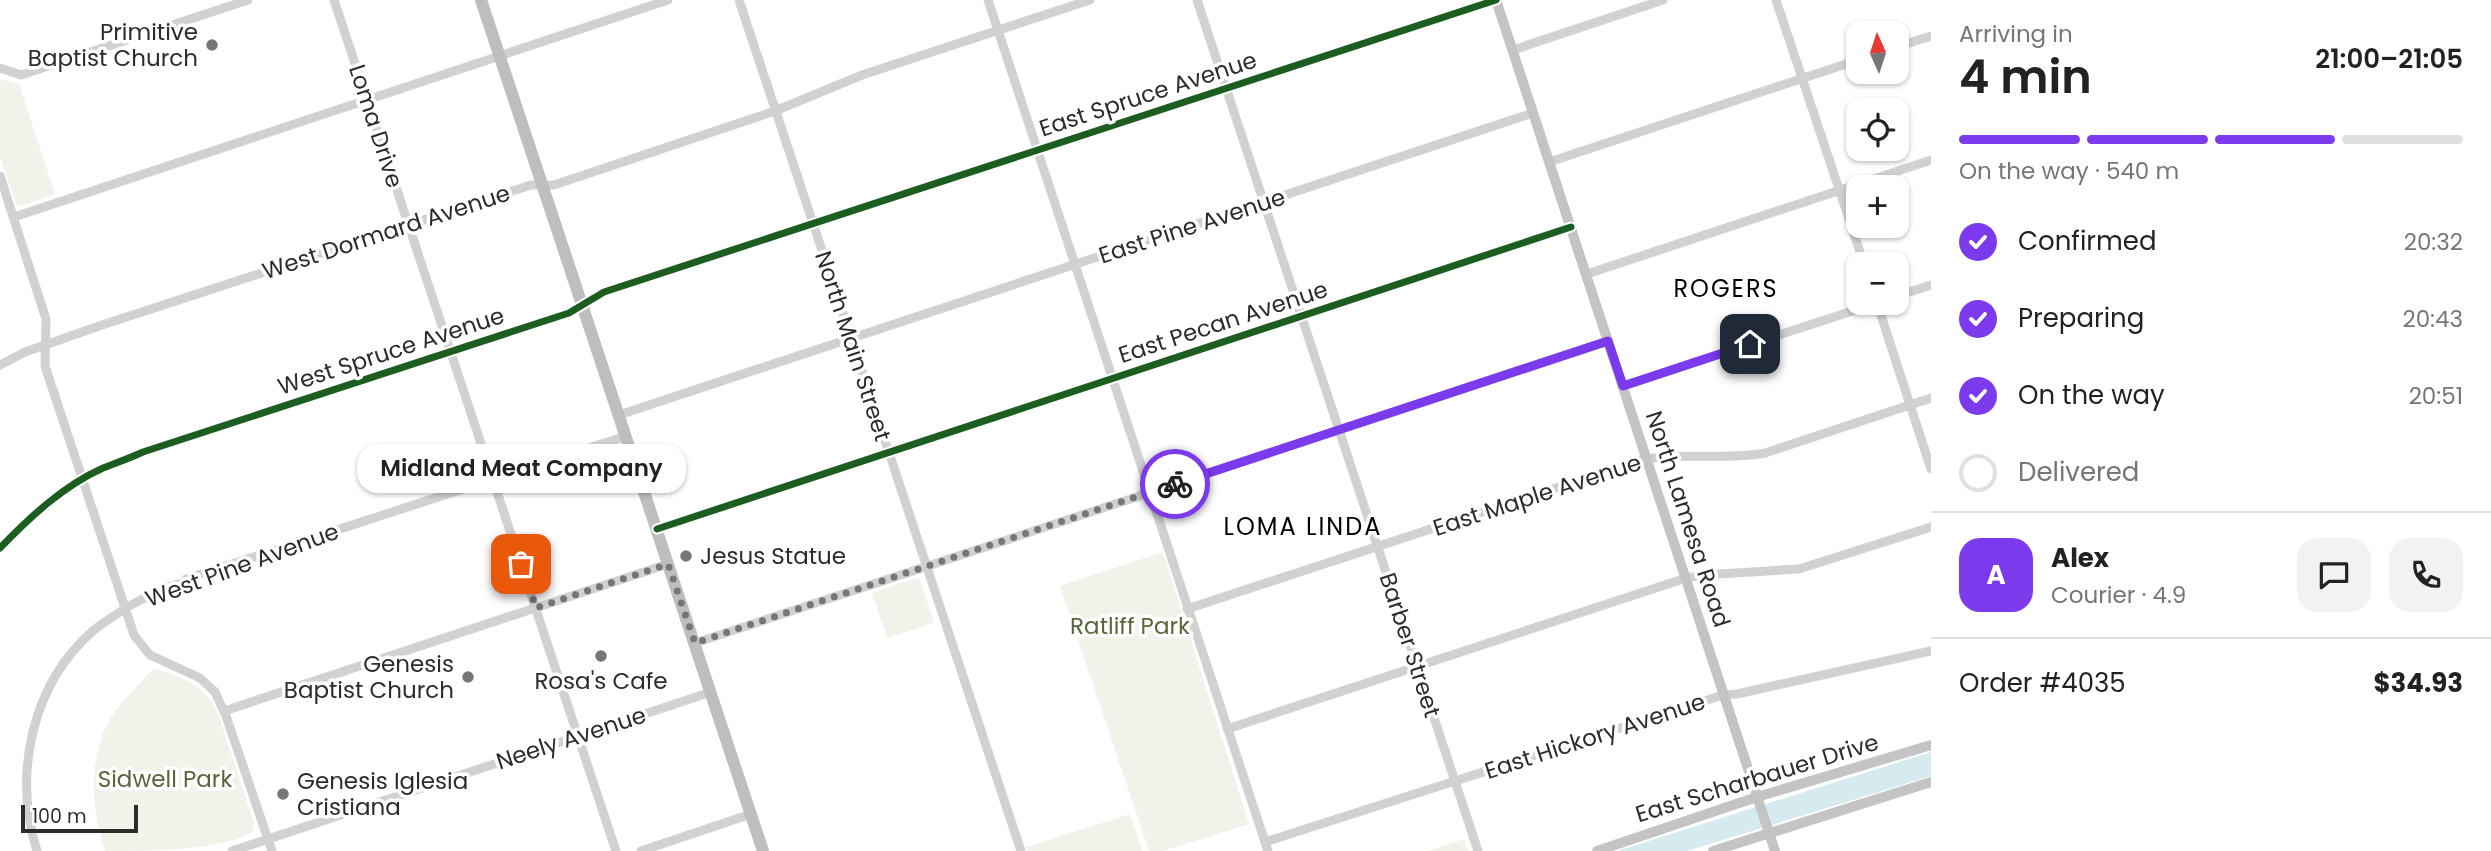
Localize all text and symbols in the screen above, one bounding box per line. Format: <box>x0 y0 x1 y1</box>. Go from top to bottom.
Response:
place label: Primitive Baptist Church <box>28 16 198 74</box>
text: Arriving in <box>1959 18 2073 50</box>
north arrow <box>1846 21 1909 84</box>
map controls <box>1846 21 1909 315</box>
marker: Primitive Baptist Church <box>204 37 220 53</box>
text: 21:00–21:05 <box>2315 41 2463 77</box>
street label: East Spruce Avenue <box>1035 44 1261 144</box>
text: 4 min <box>1959 45 2092 109</box>
street label: Loma Drive <box>341 60 411 192</box>
button: locate <box>1846 98 1909 161</box>
text: On the way · 540 m <box>1959 155 2179 187</box>
button: + <box>1846 175 1909 238</box>
street label: West Dormard Avenue <box>258 177 514 287</box>
street label: East Pine Avenue <box>1095 181 1289 271</box>
icon: check <box>1959 223 1997 261</box>
text: Confirmed <box>2018 223 2156 259</box>
text: 20:32 <box>2404 226 2463 258</box>
street label: North Main Street <box>807 247 899 445</box>
button: − <box>1846 252 1909 315</box>
district label: ROGERS <box>1673 272 1779 305</box>
street label: East Pecan Avenue <box>1114 273 1332 371</box>
street label: West Spruce Avenue <box>274 299 508 403</box>
icon: check <box>1959 300 1997 338</box>
text: Preparing <box>2018 300 2144 336</box>
text: 20:43 <box>2402 303 2463 335</box>
pin <box>1720 314 1780 374</box>
icon: home <box>1731 325 1769 363</box>
icon: check <box>1959 377 1997 415</box>
text: On the way <box>2018 377 2165 413</box>
text: 20:51 <box>2409 380 2463 412</box>
street label: North Lamesa Road <box>1638 407 1738 631</box>
callout: Midland Meat Company <box>356 445 686 494</box>
street label: East Maple Avenue <box>1429 446 1645 544</box>
courier <box>1140 449 1210 519</box>
text: Midland Meat Company <box>380 452 663 484</box>
text: Delivered <box>2018 454 2139 490</box>
icon: bike <box>1156 465 1194 503</box>
district label: LOMA LINDA <box>1224 510 1382 543</box>
street label: West Pine Avenue <box>141 515 343 615</box>
pin <box>491 534 551 594</box>
button: chat <box>2297 538 2371 612</box>
button: phone <box>2389 538 2463 612</box>
place label: Jesus Statue <box>700 540 846 572</box>
text: Alex <box>2051 540 2109 576</box>
icon: bag <box>502 545 540 583</box>
marker: Jesus Statue <box>678 548 694 564</box>
text: A <box>1986 557 2006 593</box>
street label: Barber Street <box>1372 569 1448 721</box>
text: Courier · 4.9 <box>2051 579 2186 611</box>
park label: Ratliff Park <box>1070 610 1190 642</box>
place label: Genesis Baptist Church <box>284 648 454 706</box>
marker: Rosa's Cafe <box>593 648 609 664</box>
place label: Rosa's Cafe <box>534 665 668 697</box>
text: Order #4035 <box>1959 665 2126 701</box>
text: $34.93 <box>2374 665 2463 701</box>
marker: Genesis Baptist Church <box>460 669 476 685</box>
street label: East Hickory Avenue <box>1481 685 1709 787</box>
street label: Neely Avenue <box>492 699 650 777</box>
street label: East Scharbauer Drive <box>1632 726 1882 830</box>
park label: Sidwell Park <box>98 763 232 795</box>
place label: Genesis Iglesia Cristiana <box>297 765 468 823</box>
marker: Genesis Iglesia Cristiana <box>275 786 291 802</box>
scale bar <box>21 802 138 834</box>
text: 100 m <box>32 803 87 830</box>

